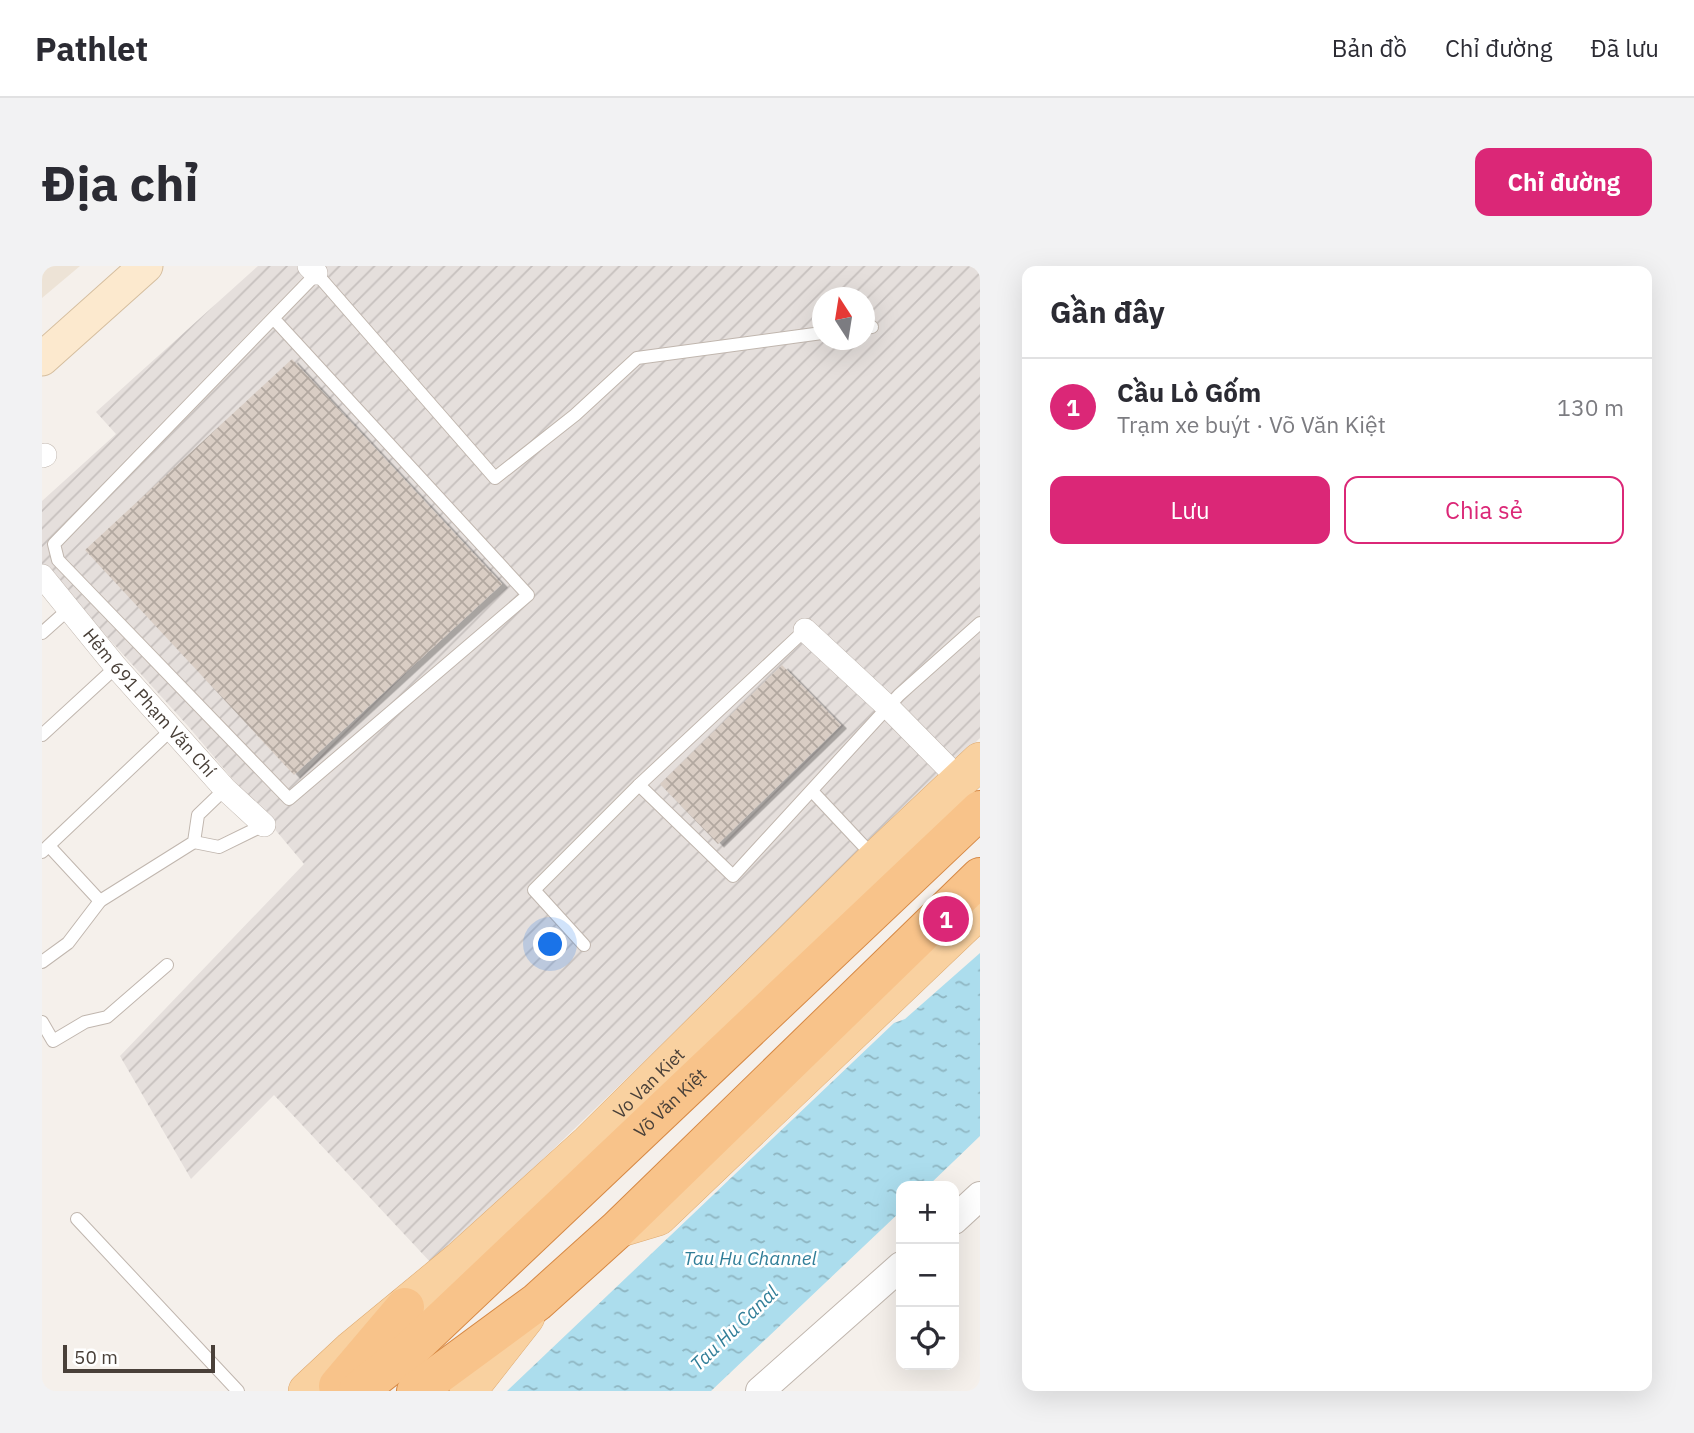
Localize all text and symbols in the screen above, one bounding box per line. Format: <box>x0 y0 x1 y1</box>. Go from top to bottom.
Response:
text: Pathlet <box>35 27 148 70</box>
text: Bản đồ <box>1332 32 1407 64</box>
text: Chỉ đường <box>1445 32 1553 64</box>
text: Đã lưu <box>1591 32 1659 64</box>
button: Chỉ đường <box>1475 148 1652 216</box>
text: Địa chỉ <box>42 151 198 214</box>
north arrow <box>812 287 875 350</box>
text: Gần đây <box>1050 292 1165 331</box>
text: Cầu Lò Gốm <box>1117 375 1261 409</box>
text: 1 <box>1066 392 1080 422</box>
text: 130 m <box>1557 392 1624 422</box>
text: Trạm xe buýt · Võ Văn Kiệt <box>1117 409 1386 439</box>
button: Lưu <box>1050 476 1330 544</box>
button: Chia sẻ <box>1344 476 1624 544</box>
street label: Hẻm 691 Phạm Văn Chí <box>78 623 221 782</box>
pin: 1 <box>923 893 969 945</box>
your location <box>533 927 567 961</box>
street label: Vo Van Kiet <box>608 1043 689 1124</box>
street label: Võ Văn Kiệt <box>629 1063 711 1143</box>
map controls <box>896 1181 959 1370</box>
button: + <box>896 1181 959 1244</box>
button: − <box>896 1244 959 1307</box>
water label: Tau Hu Channel <box>683 1246 817 1270</box>
water label: Tau Hu Canal <box>685 1280 783 1376</box>
button: locate <box>896 1307 959 1370</box>
scale bar <box>63 1342 215 1374</box>
text: 50 m <box>74 1345 118 1369</box>

